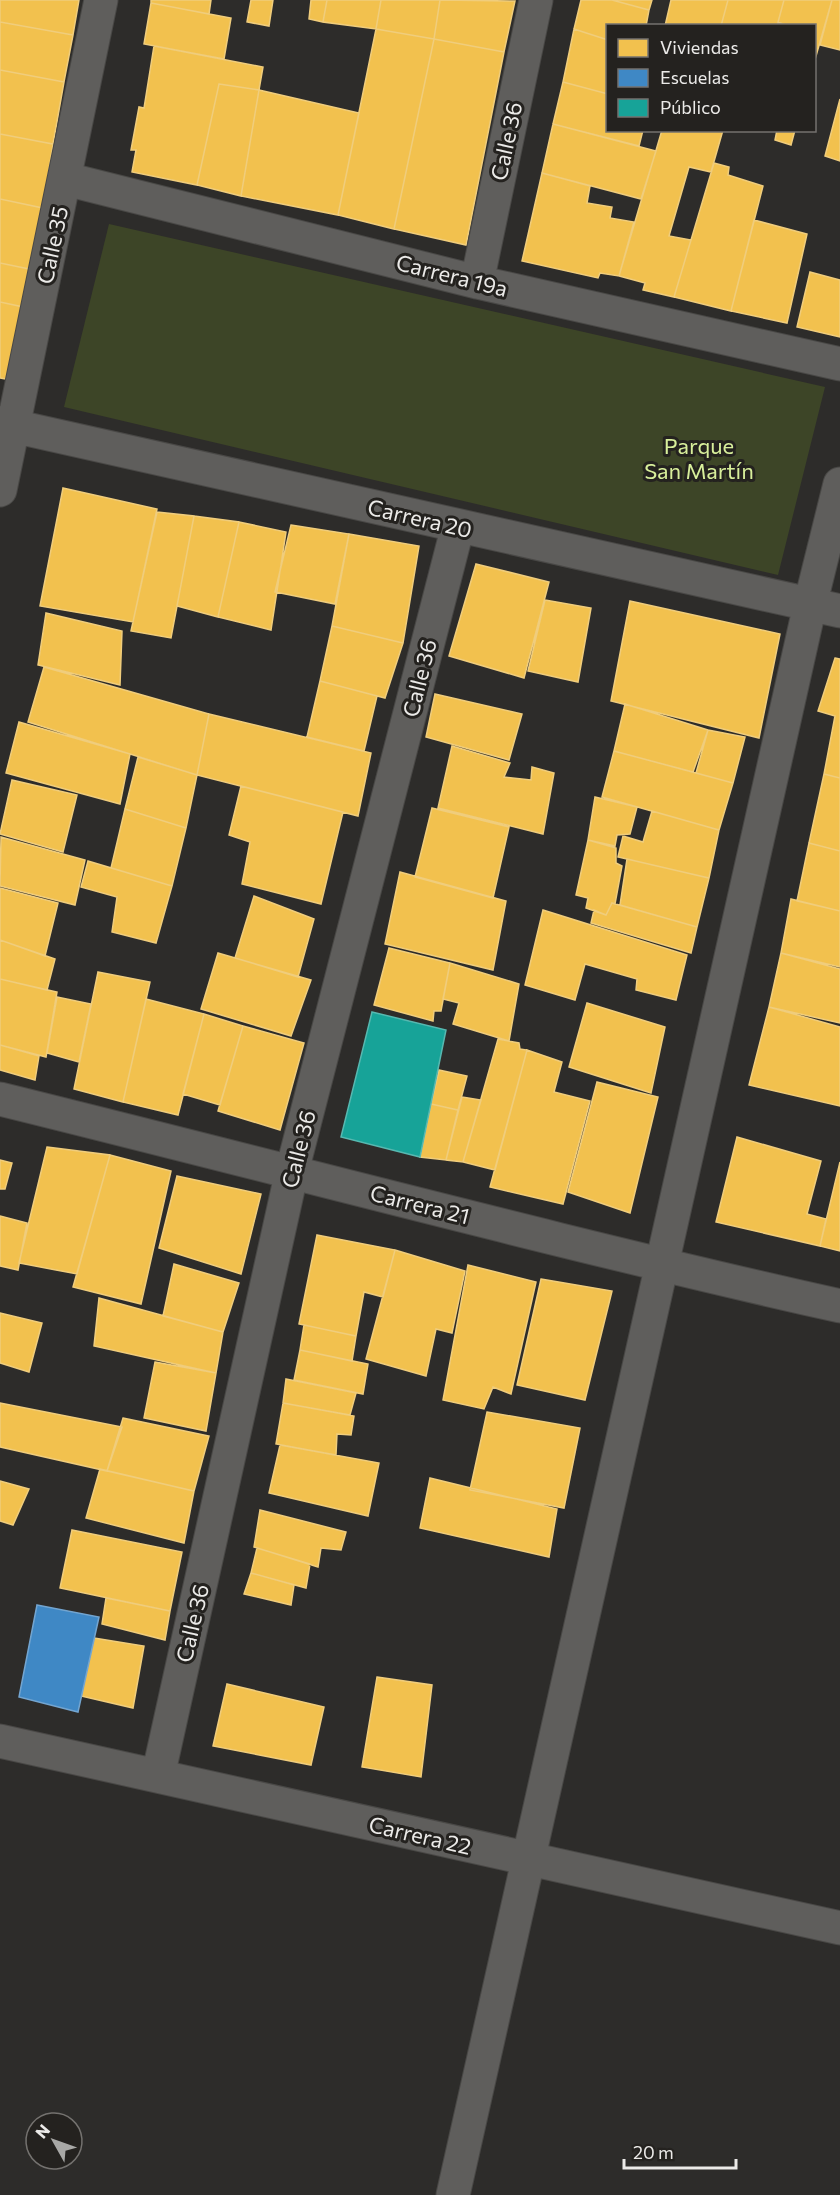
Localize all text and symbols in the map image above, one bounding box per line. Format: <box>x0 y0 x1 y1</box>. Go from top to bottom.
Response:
legend <box>606 24 816 132</box>
text: Viviendas <box>660 36 739 58</box>
text: Escuelas <box>660 66 729 88</box>
text: Público <box>660 96 721 118</box>
street label: Calle 36 <box>485 99 527 183</box>
street label: Calle 35 <box>31 204 73 286</box>
street label: Carrera 19a <box>393 248 511 302</box>
park label: Parque San Martín <box>644 432 754 484</box>
street label: Carrera 20 <box>365 493 475 543</box>
street label: Calle 36 <box>396 636 442 720</box>
street label: Calle 36 <box>275 1107 321 1191</box>
street label: Carrera 21 <box>368 1179 472 1229</box>
street label: Calle 36 <box>170 1581 214 1665</box>
street label: Carrera 22 <box>366 1810 474 1860</box>
north arrow <box>24 2111 84 2171</box>
text: N <box>31 2120 53 2142</box>
scale bar <box>624 2132 736 2170</box>
text: 20 m <box>633 2141 674 2163</box>

